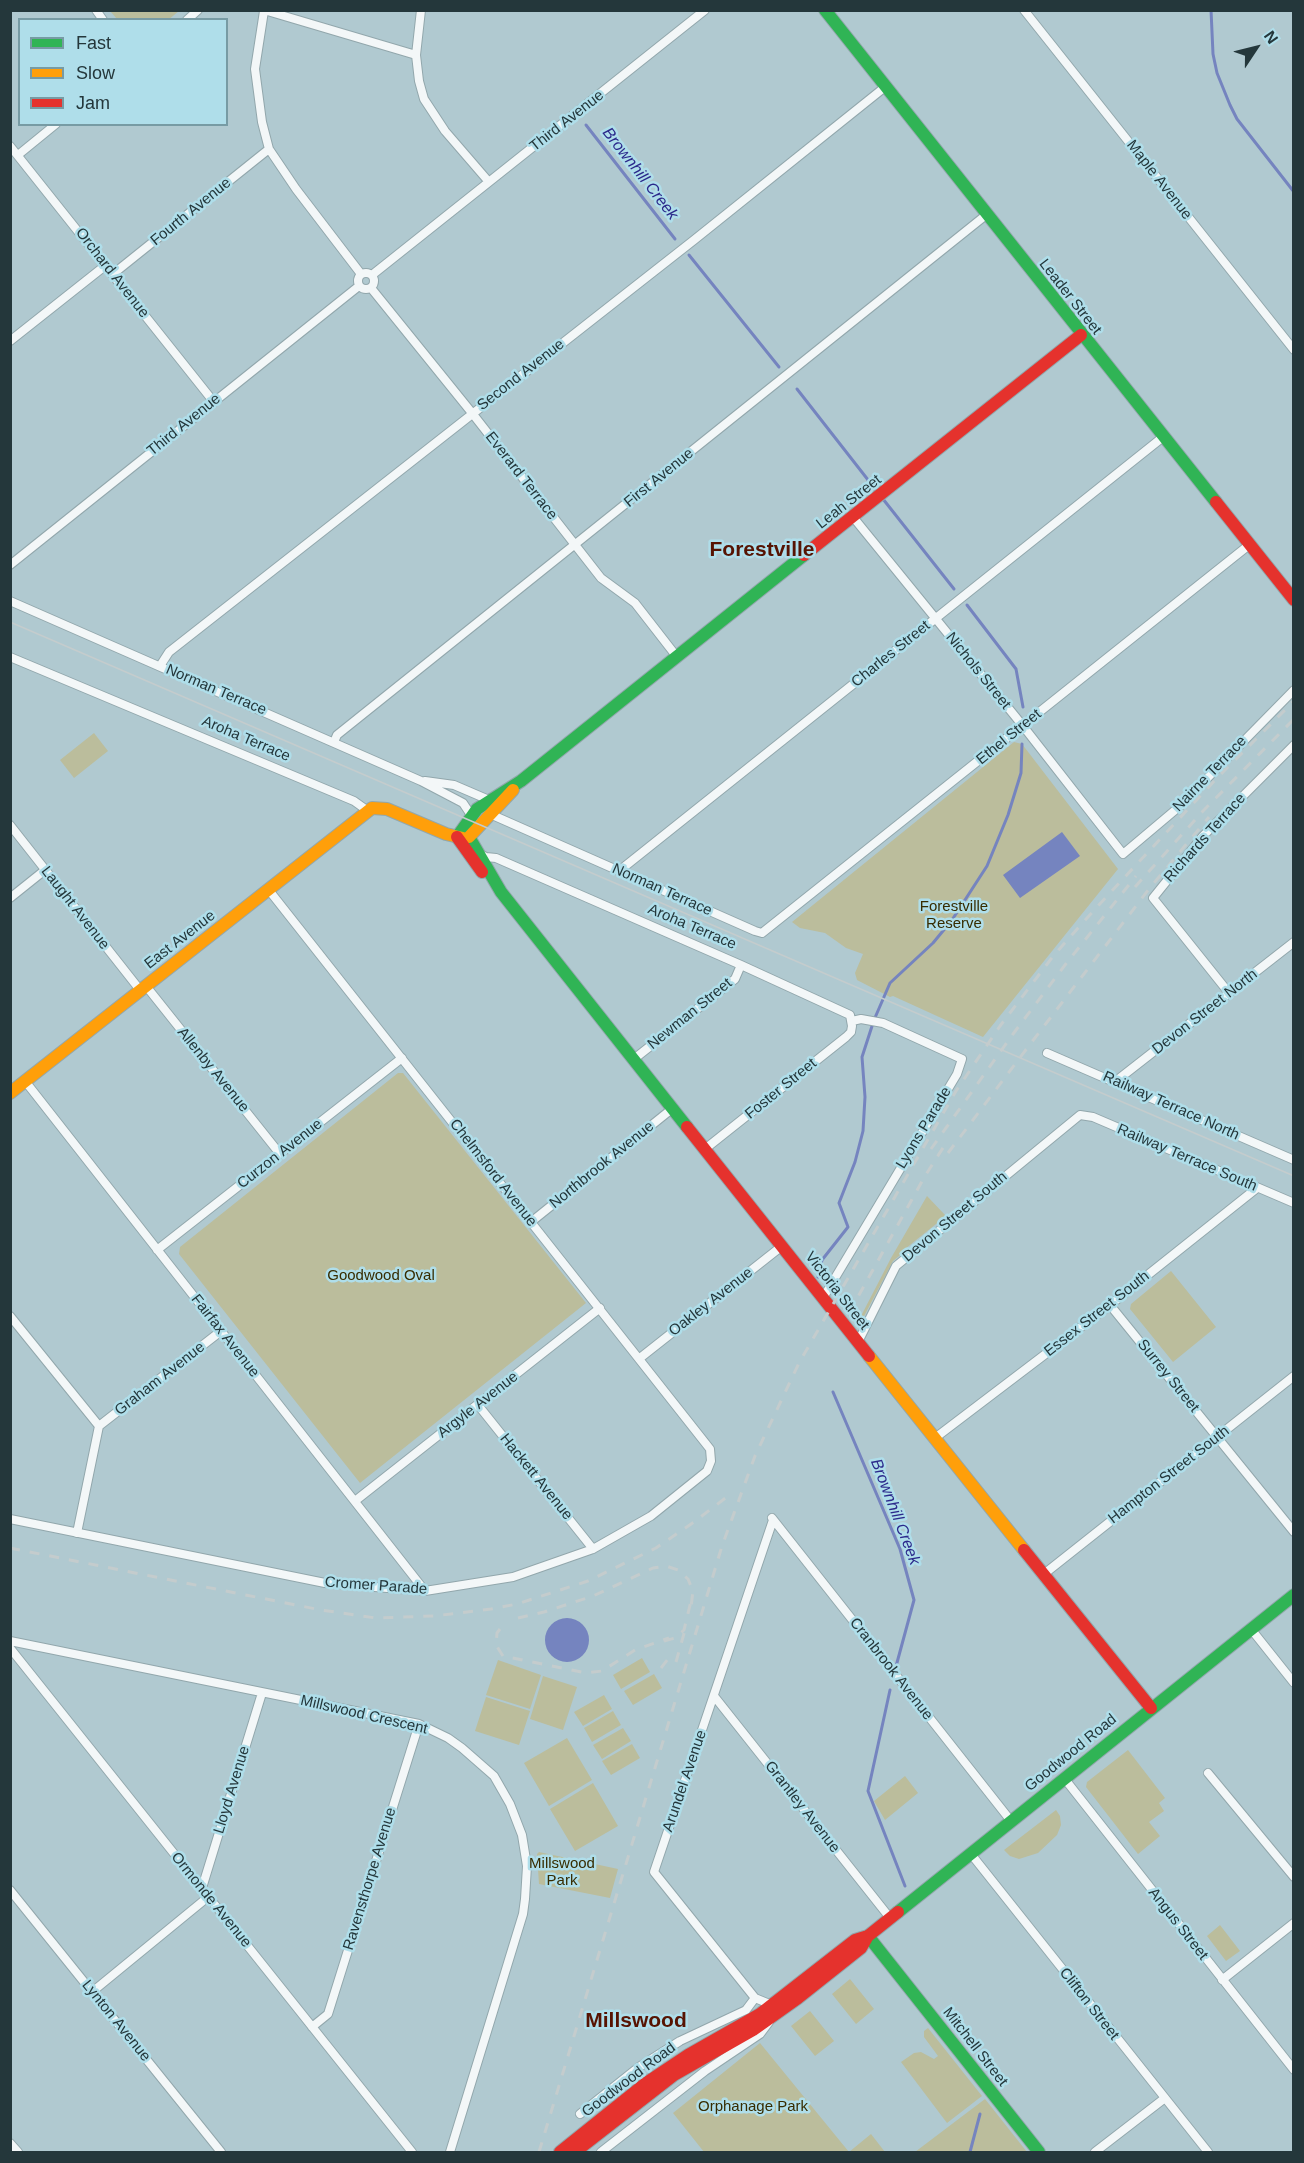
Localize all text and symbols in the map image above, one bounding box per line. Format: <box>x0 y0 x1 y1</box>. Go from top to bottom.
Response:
legend <box>18 18 228 126</box>
north arrow <box>1226 18 1286 78</box>
text: N <box>1261 28 1281 47</box>
text: Fast <box>76 33 111 53</box>
text: Slow <box>76 63 115 83</box>
street label: Third Avenue <box>526 87 608 155</box>
text: Jam <box>76 93 110 113</box>
water label: Brownhill Creek <box>598 124 682 224</box>
street label: Maple Avenue <box>1122 137 1196 223</box>
street label: Fourth Avenue <box>147 174 235 250</box>
street label: Orchard Avenue <box>71 225 153 321</box>
street label: Leader Street <box>1035 256 1105 338</box>
street label: Second Avenue <box>474 335 568 415</box>
street label: Third Avenue <box>144 390 224 460</box>
street label: Everard Terrace <box>481 428 561 524</box>
street label: First Avenue <box>621 445 697 511</box>
street label: Leah Street <box>813 471 885 533</box>
district label: Forestville <box>709 537 815 563</box>
street label: Charles Street <box>848 617 934 691</box>
street label: Nichols Street <box>942 629 1014 713</box>
street label: Norman Terrace <box>163 661 269 719</box>
street label: Ethel Street <box>973 705 1045 769</box>
street label: Aroha Terrace <box>199 712 293 766</box>
street label: Nairne Terrace <box>1169 732 1251 816</box>
street label: Richards Terrace <box>1160 790 1250 886</box>
street label: Norman Terrace <box>609 860 715 920</box>
street label: Laught Avenue <box>37 863 113 953</box>
park label: Forestville Reserve <box>920 898 988 933</box>
street label: Aroha Terrace <box>645 900 739 954</box>
street label: East Avenue <box>141 907 219 973</box>
street label: Devon Street North <box>1149 965 1261 1059</box>
street label: Newman Street <box>644 974 736 1054</box>
street label: Allenby Avenue <box>173 1024 253 1116</box>
street label: Foster Street <box>742 1055 820 1123</box>
street label: Railway Terrace North <box>1100 1068 1242 1144</box>
street label: Lyons Parade <box>893 1084 955 1172</box>
street label: Curzon Avenue <box>234 1115 326 1193</box>
street label: Chelmsford Avenue <box>445 1116 541 1230</box>
street label: Northbrook Avenue <box>546 1117 658 1213</box>
street label: Railway Terrace South <box>1114 1120 1260 1196</box>
street label: Devon Street South <box>899 1168 1011 1266</box>
street label: Victoria Street <box>801 1248 873 1334</box>
street label: Oakley Avenue <box>665 1264 757 1340</box>
park label: Goodwood Oval <box>327 1267 435 1285</box>
street label: Essex Street South <box>1041 1267 1153 1361</box>
street label: Fairfax Avenue <box>187 1291 263 1381</box>
street label: Surrey Street <box>1133 1336 1203 1416</box>
street label: Graham Avenue <box>112 1338 208 1420</box>
street label: Argyle Avenue <box>434 1368 522 1442</box>
street label: Hampton Street South <box>1105 1422 1233 1528</box>
street label: Hackett Avenue <box>496 1430 576 1524</box>
water label: Brownhill Creek <box>866 1456 924 1568</box>
street label: Cromer Parade <box>324 1573 428 1599</box>
street label: Cranbrook Avenue <box>845 1614 937 1724</box>
street label: Millswood Crescent <box>299 1692 429 1738</box>
street label: Goodwood Road <box>1022 1711 1120 1795</box>
street label: Arundel Avenue <box>659 1728 711 1834</box>
street label: Lloyd Avenue <box>210 1744 254 1836</box>
street label: Grantley Avenue <box>761 1758 843 1856</box>
street label: Ravensthorpe Avenue <box>340 1806 400 1952</box>
street label: Ormonde Avenue <box>167 1849 255 1951</box>
park label: Millswood Park <box>529 1855 595 1890</box>
street label: Angus Street <box>1144 1884 1212 1964</box>
street label: Clifton Street <box>1055 1964 1123 2044</box>
street label: Lynton Avenue <box>78 1977 154 2065</box>
street label: Mitchell Street <box>939 2004 1011 2090</box>
district label: Millswood <box>585 2008 687 2034</box>
street label: Goodwood Road <box>579 2039 679 2121</box>
park label: Orphanage Park <box>698 2098 808 2116</box>

